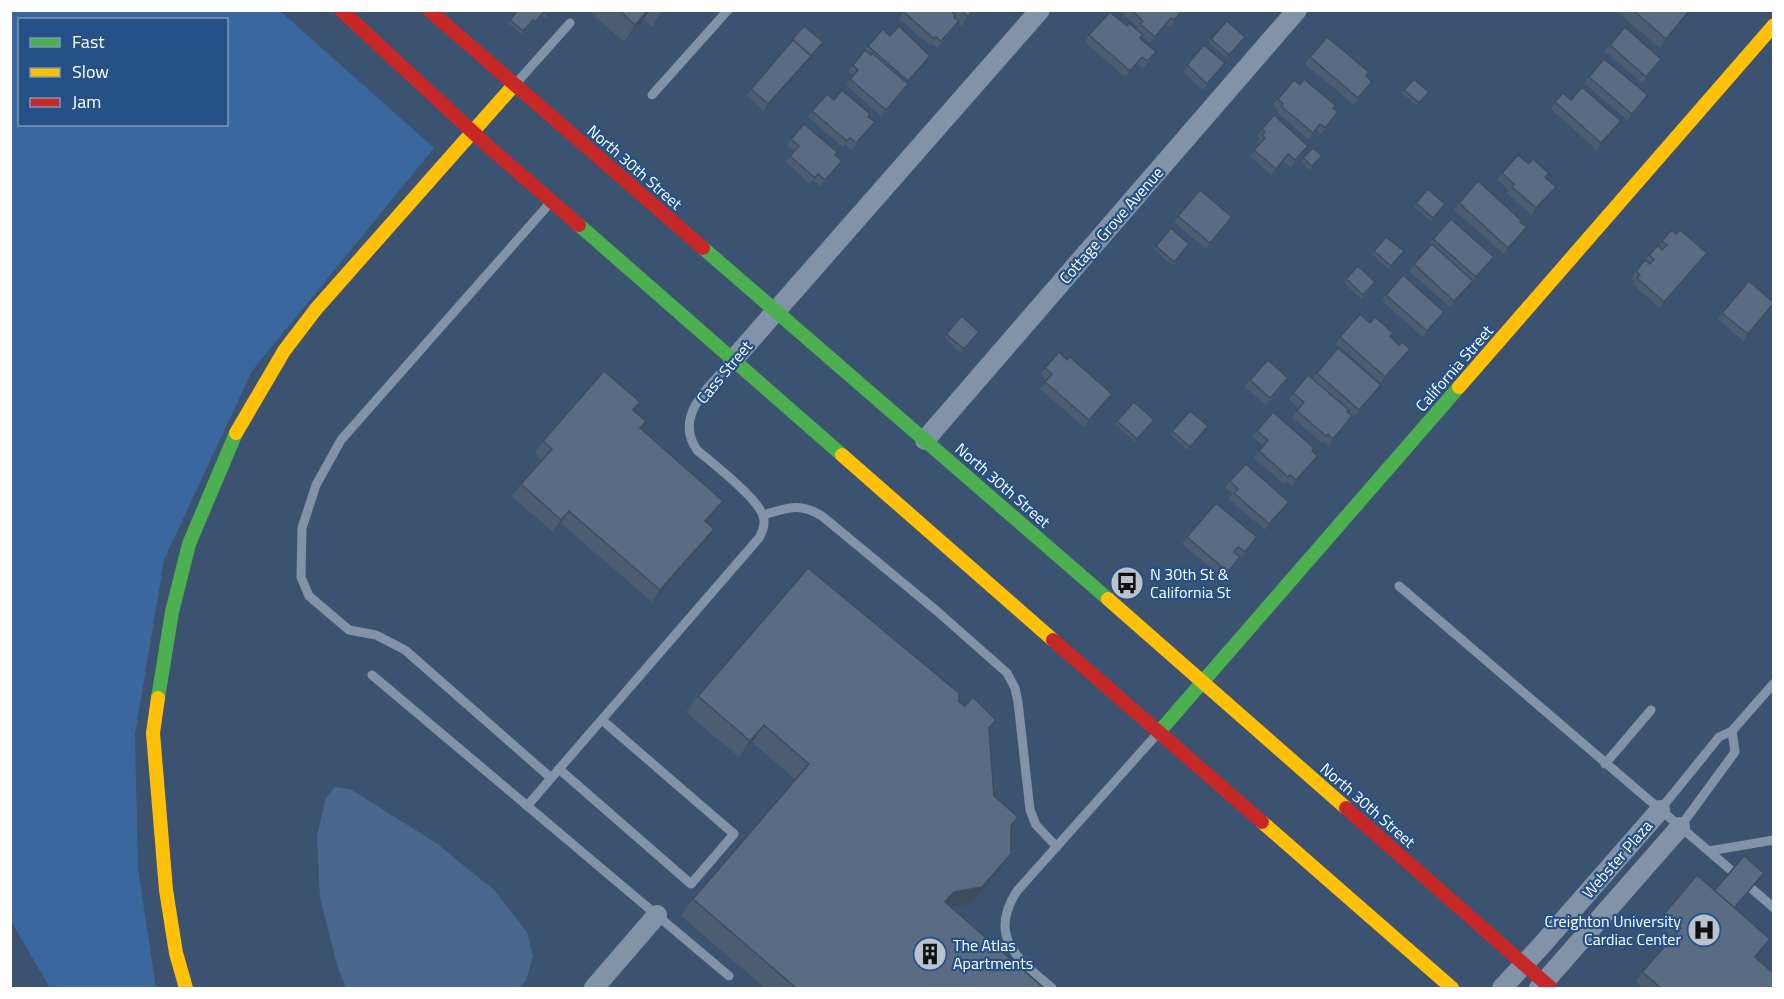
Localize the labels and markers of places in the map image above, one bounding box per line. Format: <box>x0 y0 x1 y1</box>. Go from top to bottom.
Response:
place label: N 30th St & California St <box>1150 562 1231 604</box>
bus stop icon: N 30th St & California St <box>1109 565 1145 601</box>
place label: Creighton University Cardiac Center <box>1545 909 1681 951</box>
hospital icon: Creighton University Cardiac Center <box>1686 912 1722 948</box>
place label: The Atlas Apartments <box>953 933 1033 975</box>
building icon: The Atlas Apartments <box>912 936 948 972</box>

